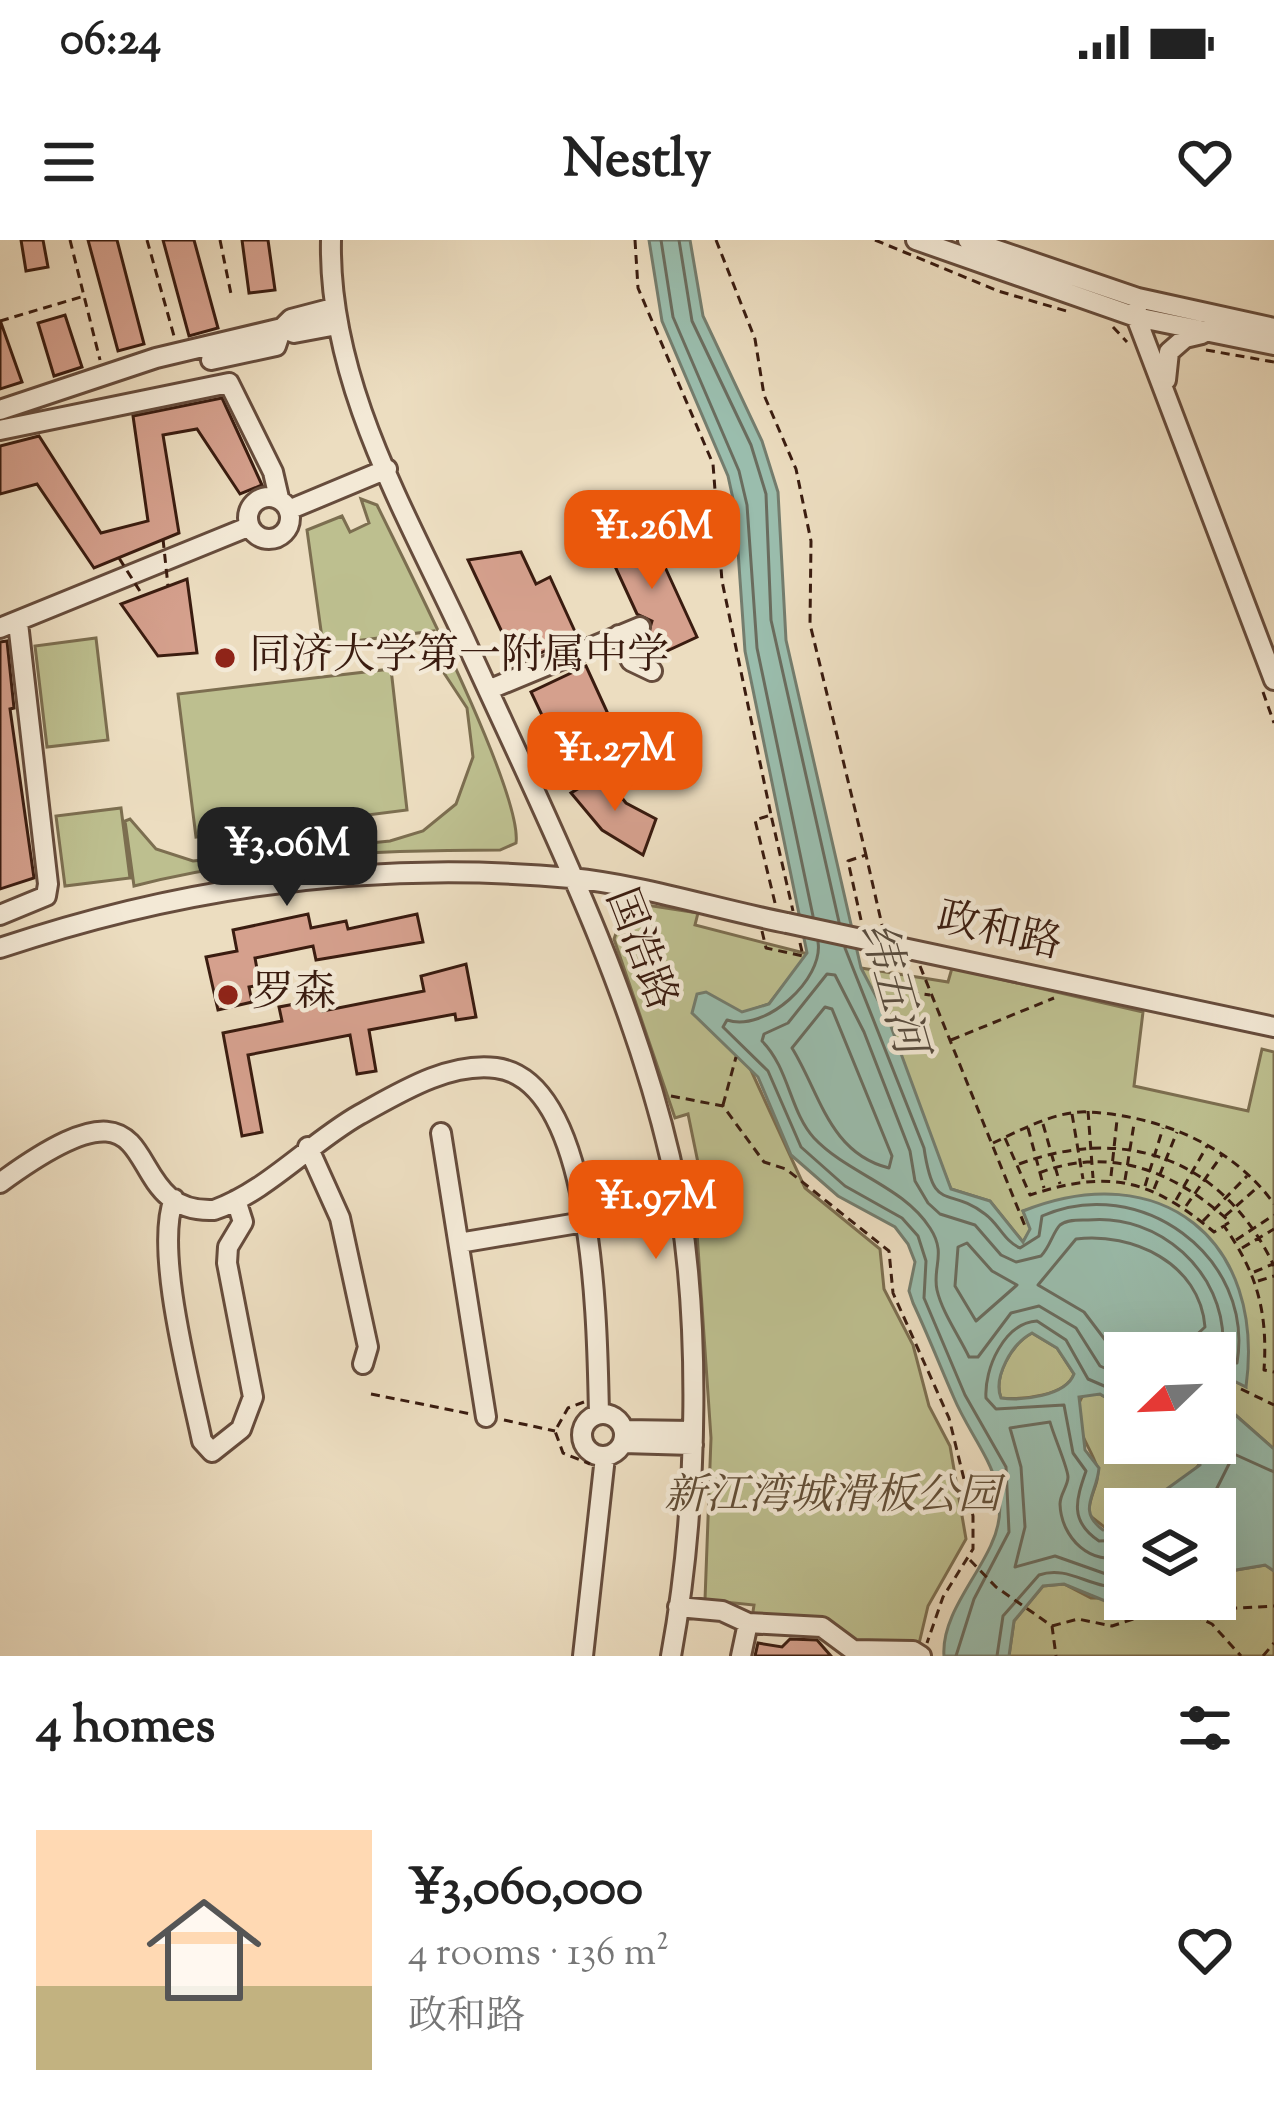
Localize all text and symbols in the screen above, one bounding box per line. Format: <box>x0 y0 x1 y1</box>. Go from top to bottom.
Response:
text: 06:24 <box>60 10 161 75</box>
text: Nestly <box>563 123 711 201</box>
icon: menu <box>36 129 102 195</box>
icon: heart <box>1172 129 1238 195</box>
pin: ¥1.26M <box>554 490 750 592</box>
text: ¥1.26M <box>591 501 713 557</box>
place label: 同济大学第一附属中学 <box>249 628 669 688</box>
marker: 同济大学第一附属中学 <box>212 645 238 671</box>
pin: ¥1.27M <box>517 712 713 814</box>
text: ¥1.27M <box>554 723 676 779</box>
pin: ¥3.06M <box>189 807 385 909</box>
text: ¥3.06M <box>224 818 350 874</box>
street label: 国浩路 <box>588 880 690 1020</box>
street label: 政和路 <box>931 890 1067 976</box>
water label: 纬五河 <box>840 915 942 1070</box>
place label: 罗森 <box>252 965 336 1025</box>
marker: 罗森 <box>215 982 241 1008</box>
pin: ¥1.97M <box>558 1160 754 1262</box>
text: ¥1.97M <box>595 1171 717 1227</box>
north arrow <box>1104 1332 1236 1464</box>
map controls <box>1104 1332 1236 1620</box>
park label: 新江湾城滑板公园 <box>664 1468 1006 1528</box>
button: layers <box>1104 1488 1236 1620</box>
text: 4 homes <box>36 1692 215 1765</box>
icon: filters <box>1172 1695 1238 1761</box>
text: ¥3,060,000 <box>408 1854 643 1927</box>
icon: home <box>132 1878 276 2022</box>
icon: heart <box>1172 1917 1238 1983</box>
text: 4 rooms · 136 m² <box>408 1927 669 1983</box>
text: 政和路 <box>408 1991 525 2047</box>

